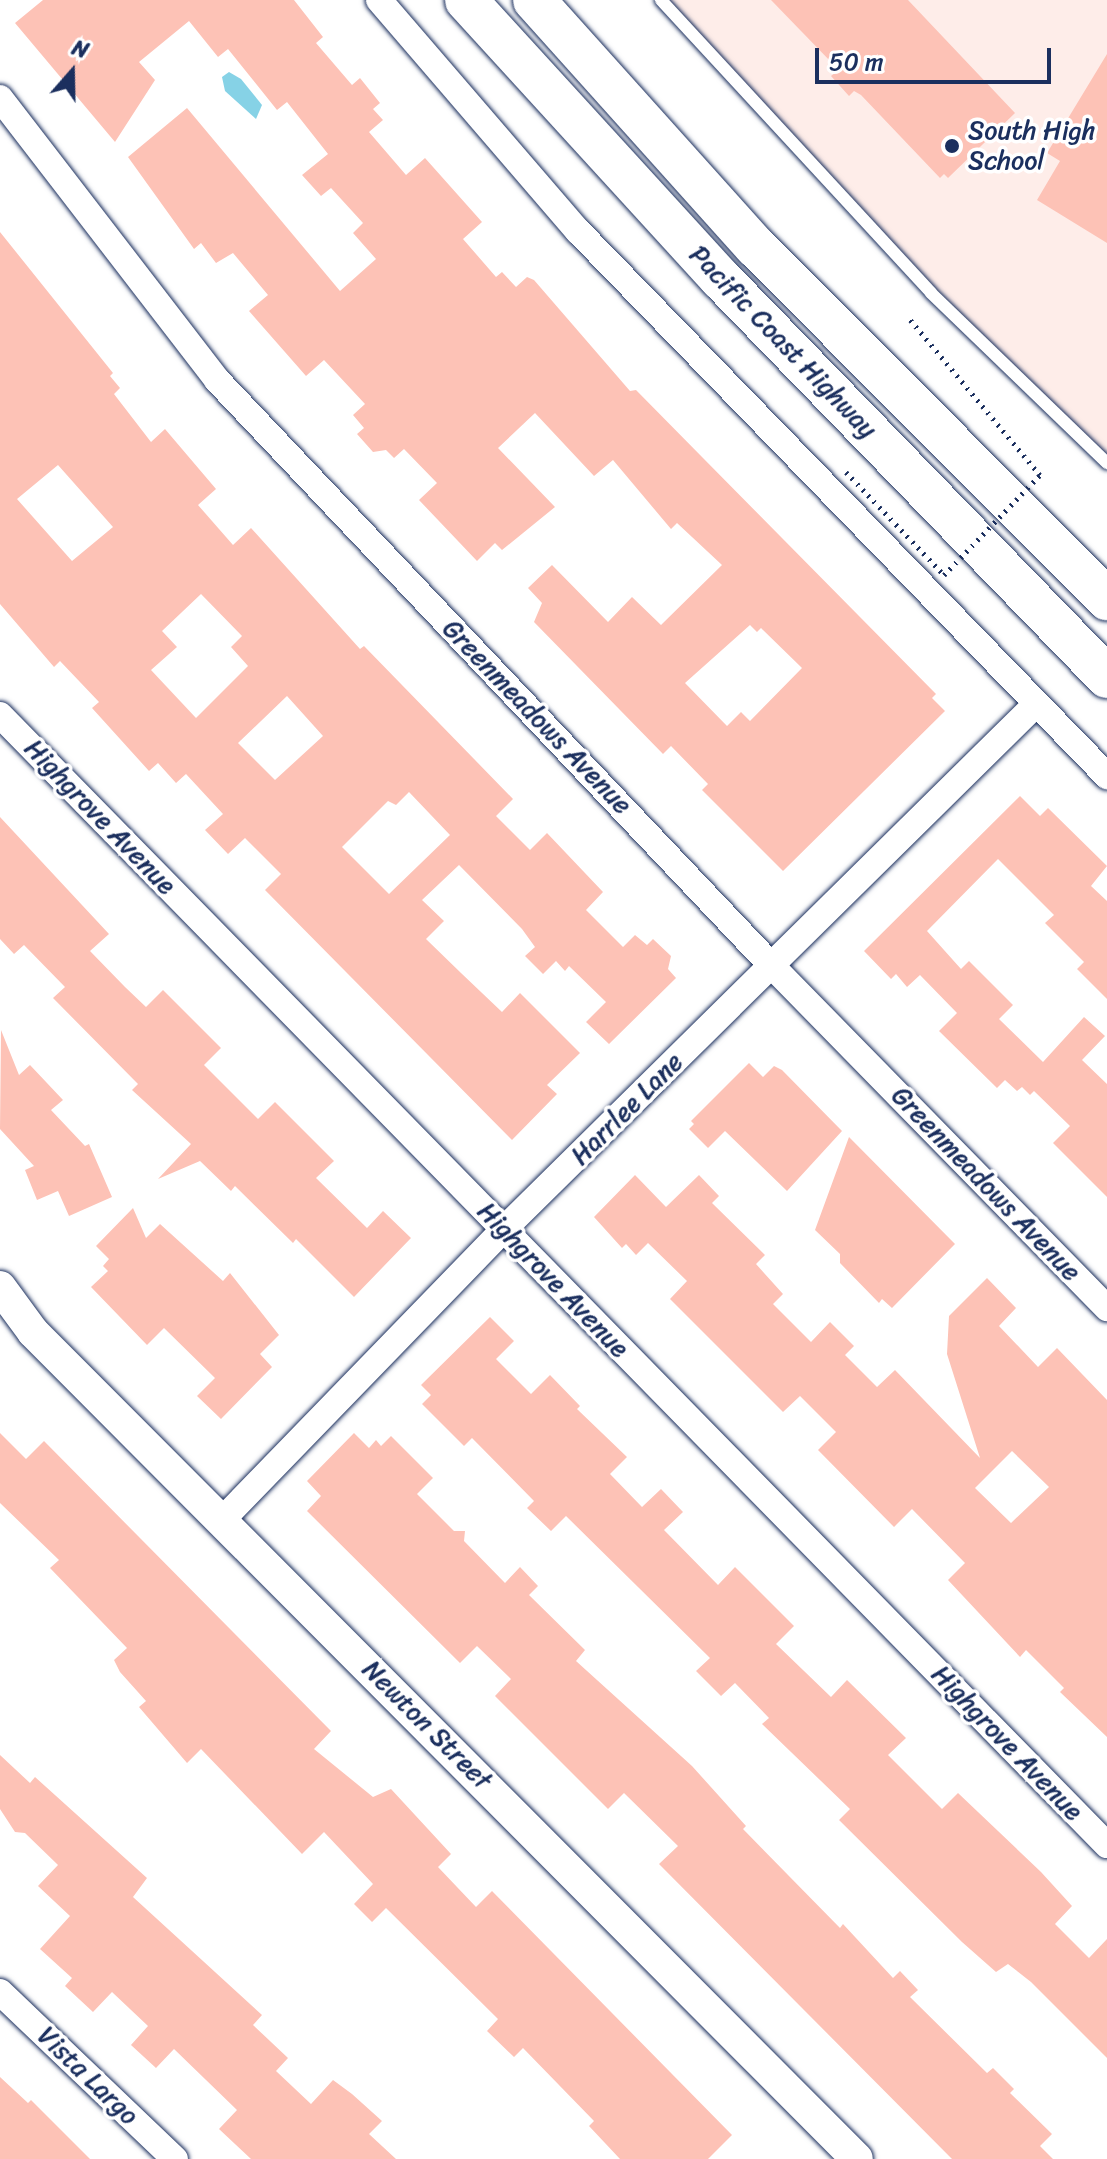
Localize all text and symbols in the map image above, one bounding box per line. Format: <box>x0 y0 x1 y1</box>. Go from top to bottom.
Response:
text: N <box>67 28 94 70</box>
north arrow <box>32 32 112 112</box>
scale bar <box>819 32 1055 82</box>
text: 50 m <box>829 41 884 83</box>
place label: South High School <box>968 115 1096 176</box>
marker: South High School <box>943 137 961 155</box>
street label: Pacific Coast Highway <box>682 239 884 445</box>
street label: Greenmeadows Avenue <box>436 613 638 821</box>
street label: Highgrove Avenue <box>18 733 182 901</box>
street label: Harrlee Lane <box>565 1047 689 1171</box>
street label: Greenmeadows Avenue <box>885 1080 1087 1288</box>
street label: Highgrove Avenue <box>471 1196 635 1364</box>
street label: Newton Street <box>356 1654 498 1796</box>
street label: Highgrove Avenue <box>925 1659 1089 1827</box>
street label: Vista Largo <box>31 2020 145 2132</box>

